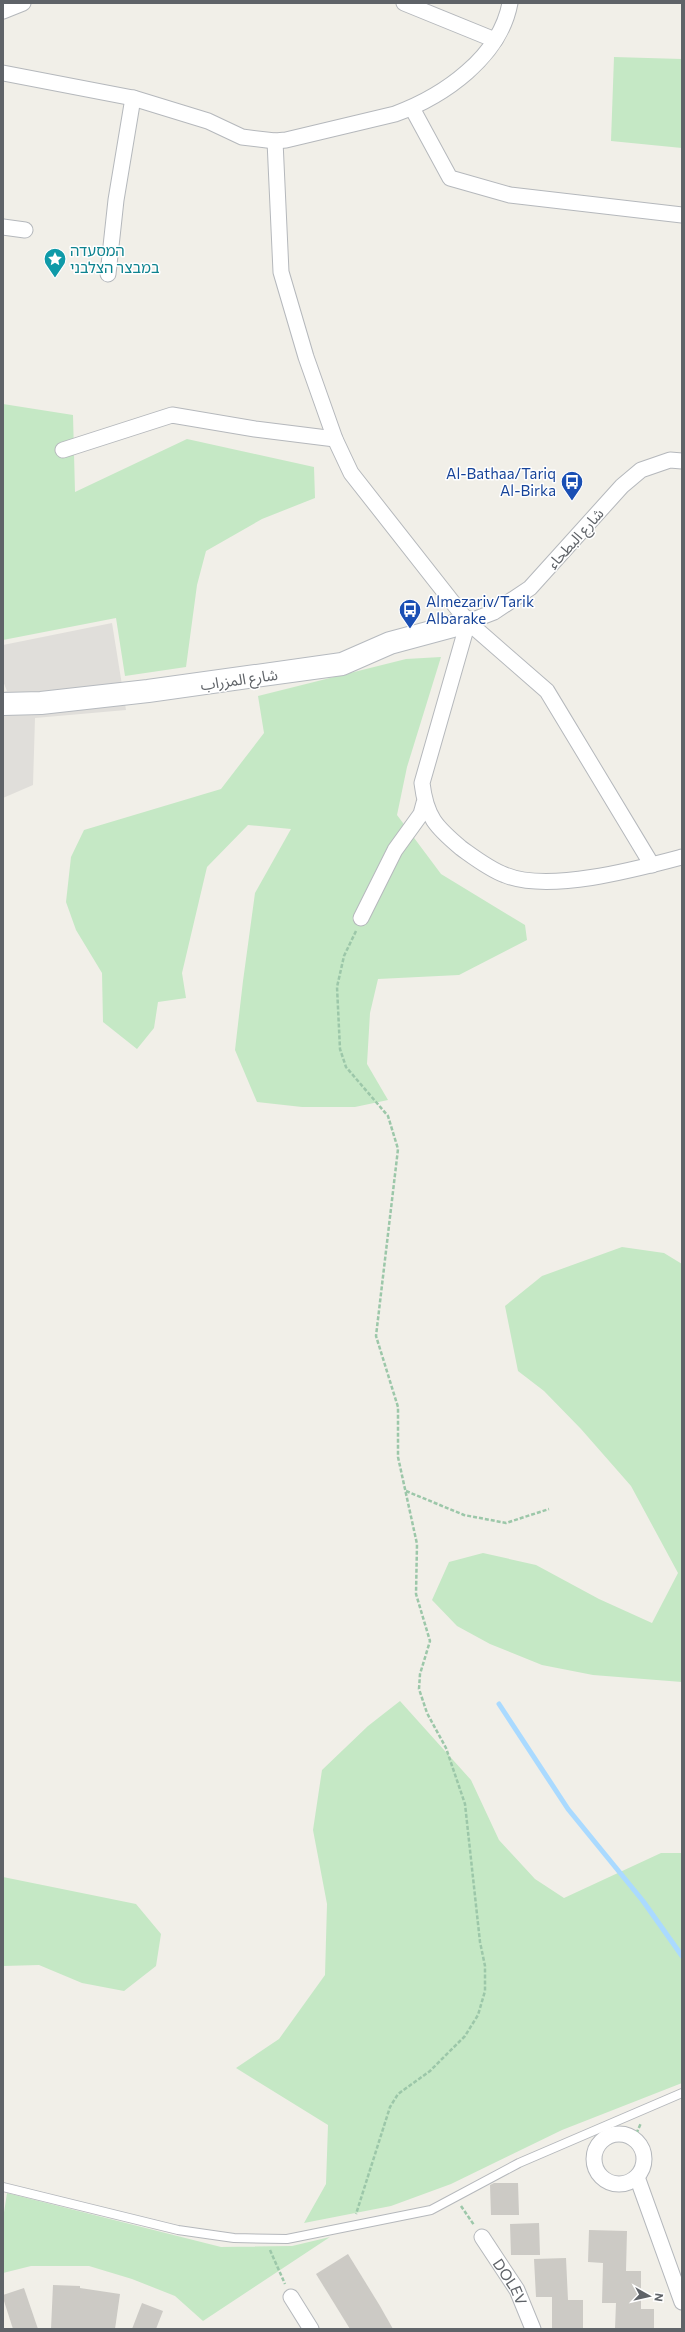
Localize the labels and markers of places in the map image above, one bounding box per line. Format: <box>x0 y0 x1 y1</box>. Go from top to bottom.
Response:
place label: המסעדה במבצר הצלבני <box>70 241 160 276</box>
place icon: המסעדה במבצר הצלבני <box>42 246 68 279</box>
place label: Al-Bathaa/Tariq Al-Birka <box>446 464 556 499</box>
bus stop icon: Al-Bathaa/Tariq Al-Birka <box>559 469 585 502</box>
place label: Almezariv/Tarik Albarake <box>426 592 534 627</box>
bus stop icon: Almezariv/Tarik Albarake <box>397 597 423 630</box>

